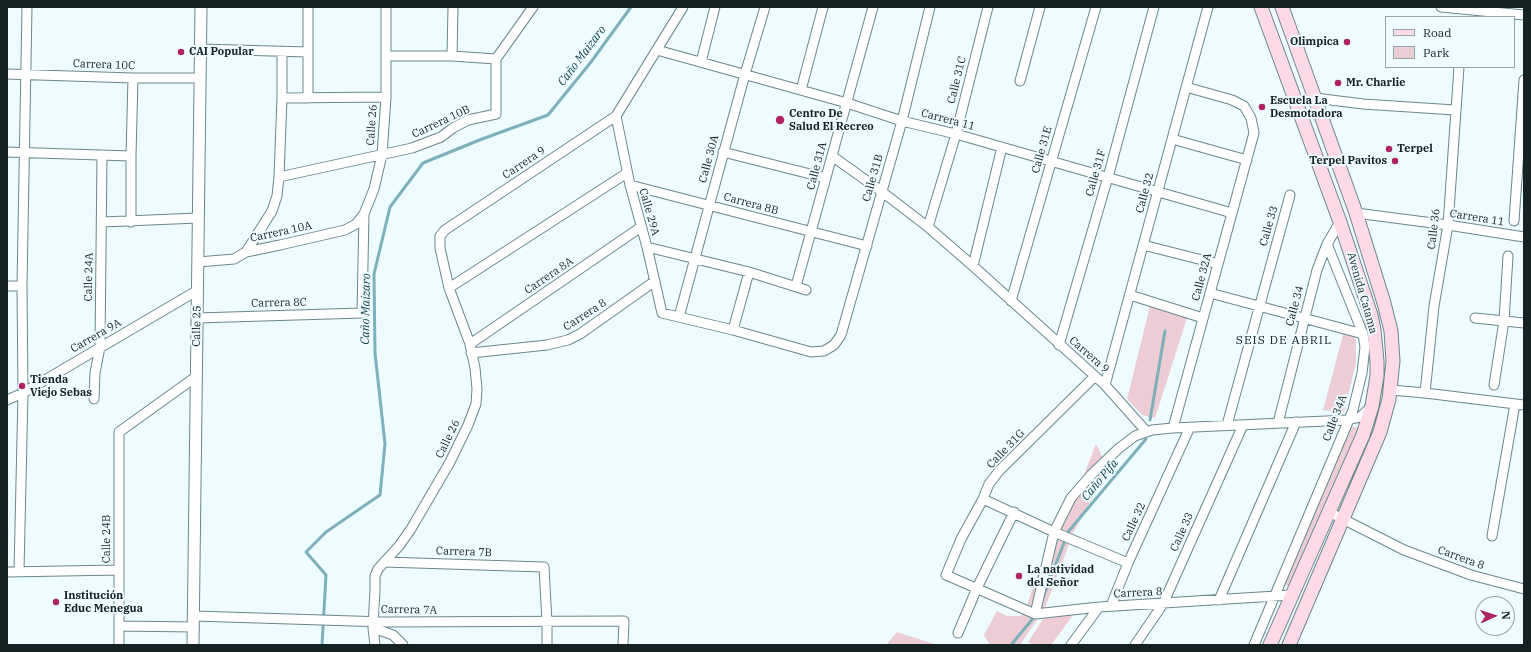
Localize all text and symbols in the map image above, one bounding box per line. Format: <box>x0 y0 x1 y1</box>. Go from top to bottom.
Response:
legend <box>1385 16 1515 68</box>
water label: Caño Maizaro <box>555 23 609 89</box>
text: Road <box>1423 25 1452 40</box>
place label: Olimpica <box>1290 35 1339 49</box>
marker: Olimpica <box>1342 37 1352 47</box>
place label: CAI Popular <box>189 45 254 59</box>
text: Park <box>1423 45 1449 60</box>
marker: CAI Popular <box>176 47 186 57</box>
street label: Calle 31C <box>945 55 969 105</box>
street label: Carrera 10C <box>73 57 135 73</box>
place label: Mr. Charlie <box>1346 76 1406 90</box>
marker: Mr. Charlie <box>1333 78 1343 88</box>
place label: Escuela La Desmotadora <box>1270 94 1343 120</box>
marker: Escuela La Desmotadora <box>1257 102 1267 112</box>
street label: Carrera 10B <box>410 103 472 141</box>
street label: Calle 26 <box>364 104 380 146</box>
street label: Carrera 11 <box>920 106 976 134</box>
place label: Centro De Salud El Recreo <box>789 107 874 133</box>
marker: Centro De Salud El Recreo <box>774 114 786 126</box>
street label: Calle 31E <box>1029 125 1055 175</box>
street label: Calle 30A <box>696 134 722 184</box>
street label: Calle 31A <box>804 141 830 191</box>
place label: Terpel <box>1397 142 1433 156</box>
street label: Carrera 9 <box>500 144 548 182</box>
marker: Terpel <box>1384 144 1394 154</box>
street label: Calle 31F <box>1083 148 1109 198</box>
street label: Calle 31B <box>860 153 886 203</box>
place label: Terpel Pavitos <box>1309 154 1387 168</box>
marker: Terpel Pavitos <box>1390 156 1400 166</box>
street label: Calle 32 <box>1133 171 1157 215</box>
street label: Calle 29A <box>636 187 662 237</box>
street label: Carrera 8B <box>722 190 780 218</box>
street label: Calle 33 <box>1257 204 1281 248</box>
street label: Carrera 11 <box>1449 207 1505 229</box>
street label: Calle 36 <box>1425 208 1443 250</box>
street label: Carrera 10A <box>249 219 313 245</box>
street label: Avenida Catama <box>1344 251 1380 335</box>
street label: Calle 24A <box>82 252 96 302</box>
street label: Calle 32A <box>1189 252 1215 302</box>
street label: Carrera 8A <box>522 255 576 297</box>
water label: Caño Maizaro <box>358 273 374 345</box>
street label: Calle 34 <box>1283 284 1307 328</box>
street label: Carrera 8C <box>251 296 307 310</box>
street label: Carrera 8 <box>561 296 609 334</box>
street label: Calle 25 <box>190 305 204 347</box>
street label: Carrera 9A <box>68 316 124 356</box>
street label: Carrera 9 <box>1066 334 1112 376</box>
district label: SEIS DE ABRIL <box>1236 334 1332 348</box>
place label: Tienda Viejo Sebas <box>30 373 92 399</box>
marker: Tienda Viejo Sebas <box>17 381 27 391</box>
street label: Calle 34A <box>1320 393 1350 443</box>
street label: Calle 26 <box>433 418 463 460</box>
street label: Calle 31G <box>984 427 1028 471</box>
water label: Caño Pifa <box>1079 456 1121 504</box>
street label: Calle 32 <box>1119 501 1149 543</box>
street label: Calle 33 <box>1168 510 1196 554</box>
street label: Calle 24B <box>100 515 114 563</box>
street label: Carrera 8 <box>1436 543 1486 573</box>
street label: Carrera 7B <box>436 544 492 560</box>
place label: La natividad del Señor <box>1027 563 1094 589</box>
marker: La natividad del Señor <box>1014 571 1024 581</box>
street label: Carrera 8 <box>1113 585 1163 601</box>
place label: Institución Educ Menegua <box>64 589 143 615</box>
north arrow <box>1475 596 1515 636</box>
marker: Institución Educ Menegua <box>51 597 61 607</box>
street label: Carrera 7A <box>381 603 437 617</box>
text: N <box>1499 611 1513 620</box>

